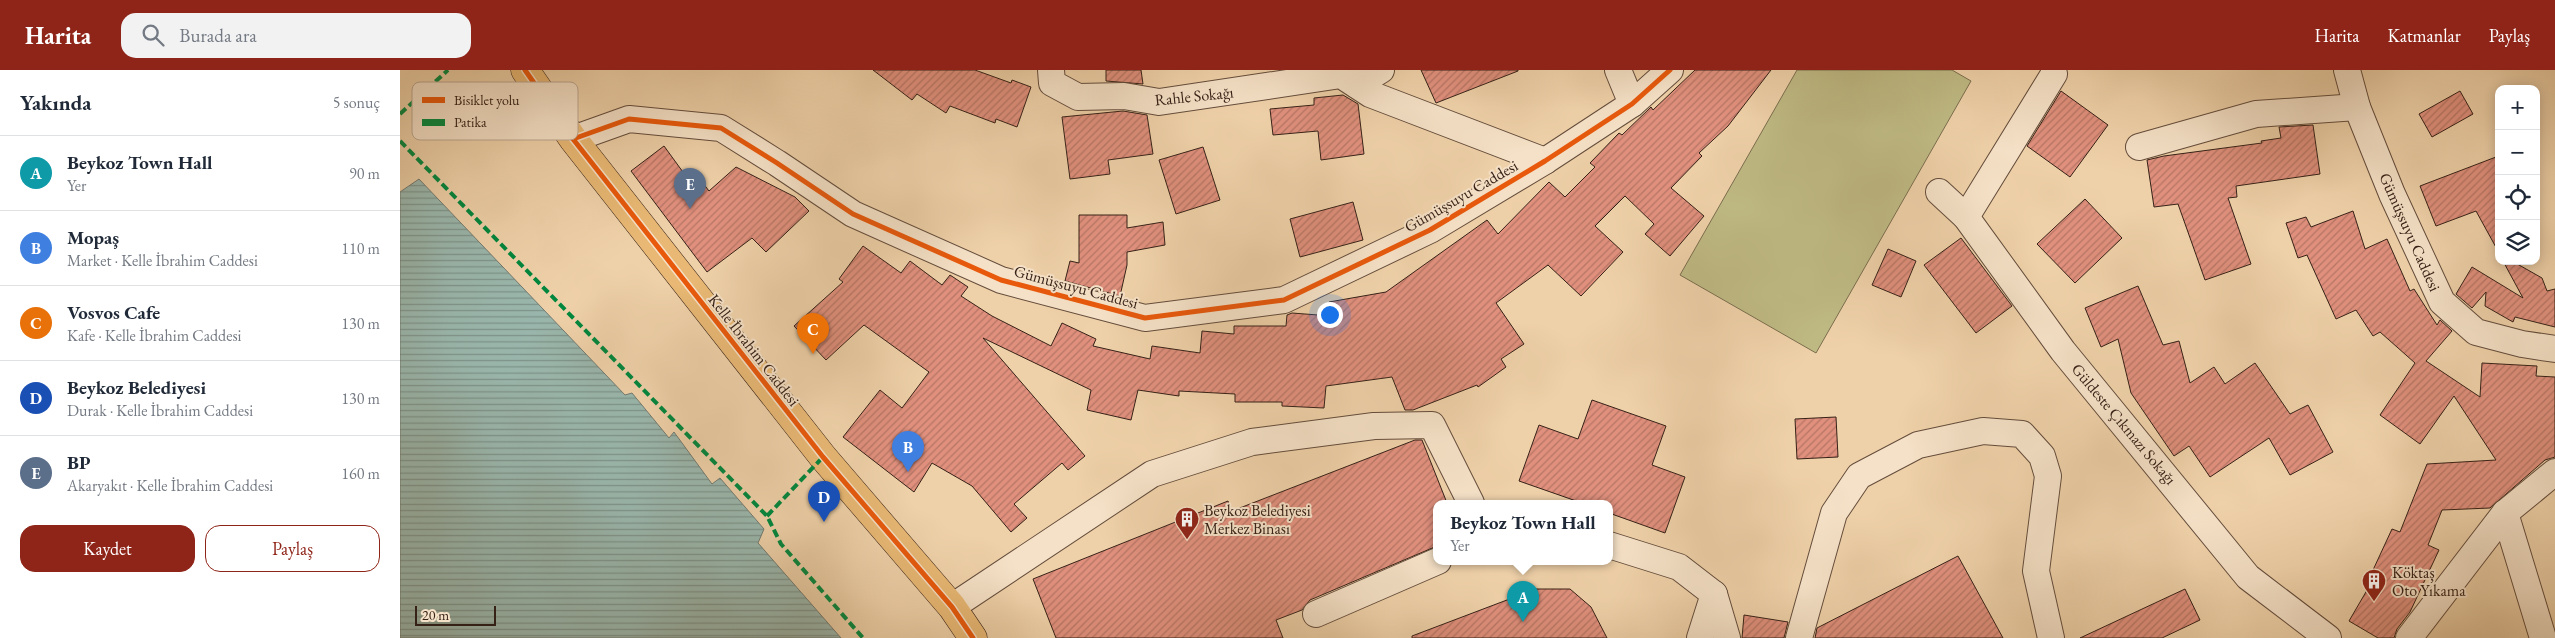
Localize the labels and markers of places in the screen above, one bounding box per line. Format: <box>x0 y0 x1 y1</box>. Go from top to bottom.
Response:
pin: E <box>674 168 706 209</box>
pin: C <box>797 313 829 354</box>
pin: B <box>892 431 924 472</box>
pin: D <box>808 481 840 522</box>
place label: Beykoz Belediyesi Merkez Binası <box>1204 500 1311 539</box>
building icon: Beykoz Belediyesi Merkez Binası <box>1174 506 1200 540</box>
place label: Köktaş Oto Yıkama <box>2392 562 2466 601</box>
building icon: Köktaş Oto Yıkama <box>2361 568 2387 602</box>
pin: A <box>1507 581 1539 622</box>

